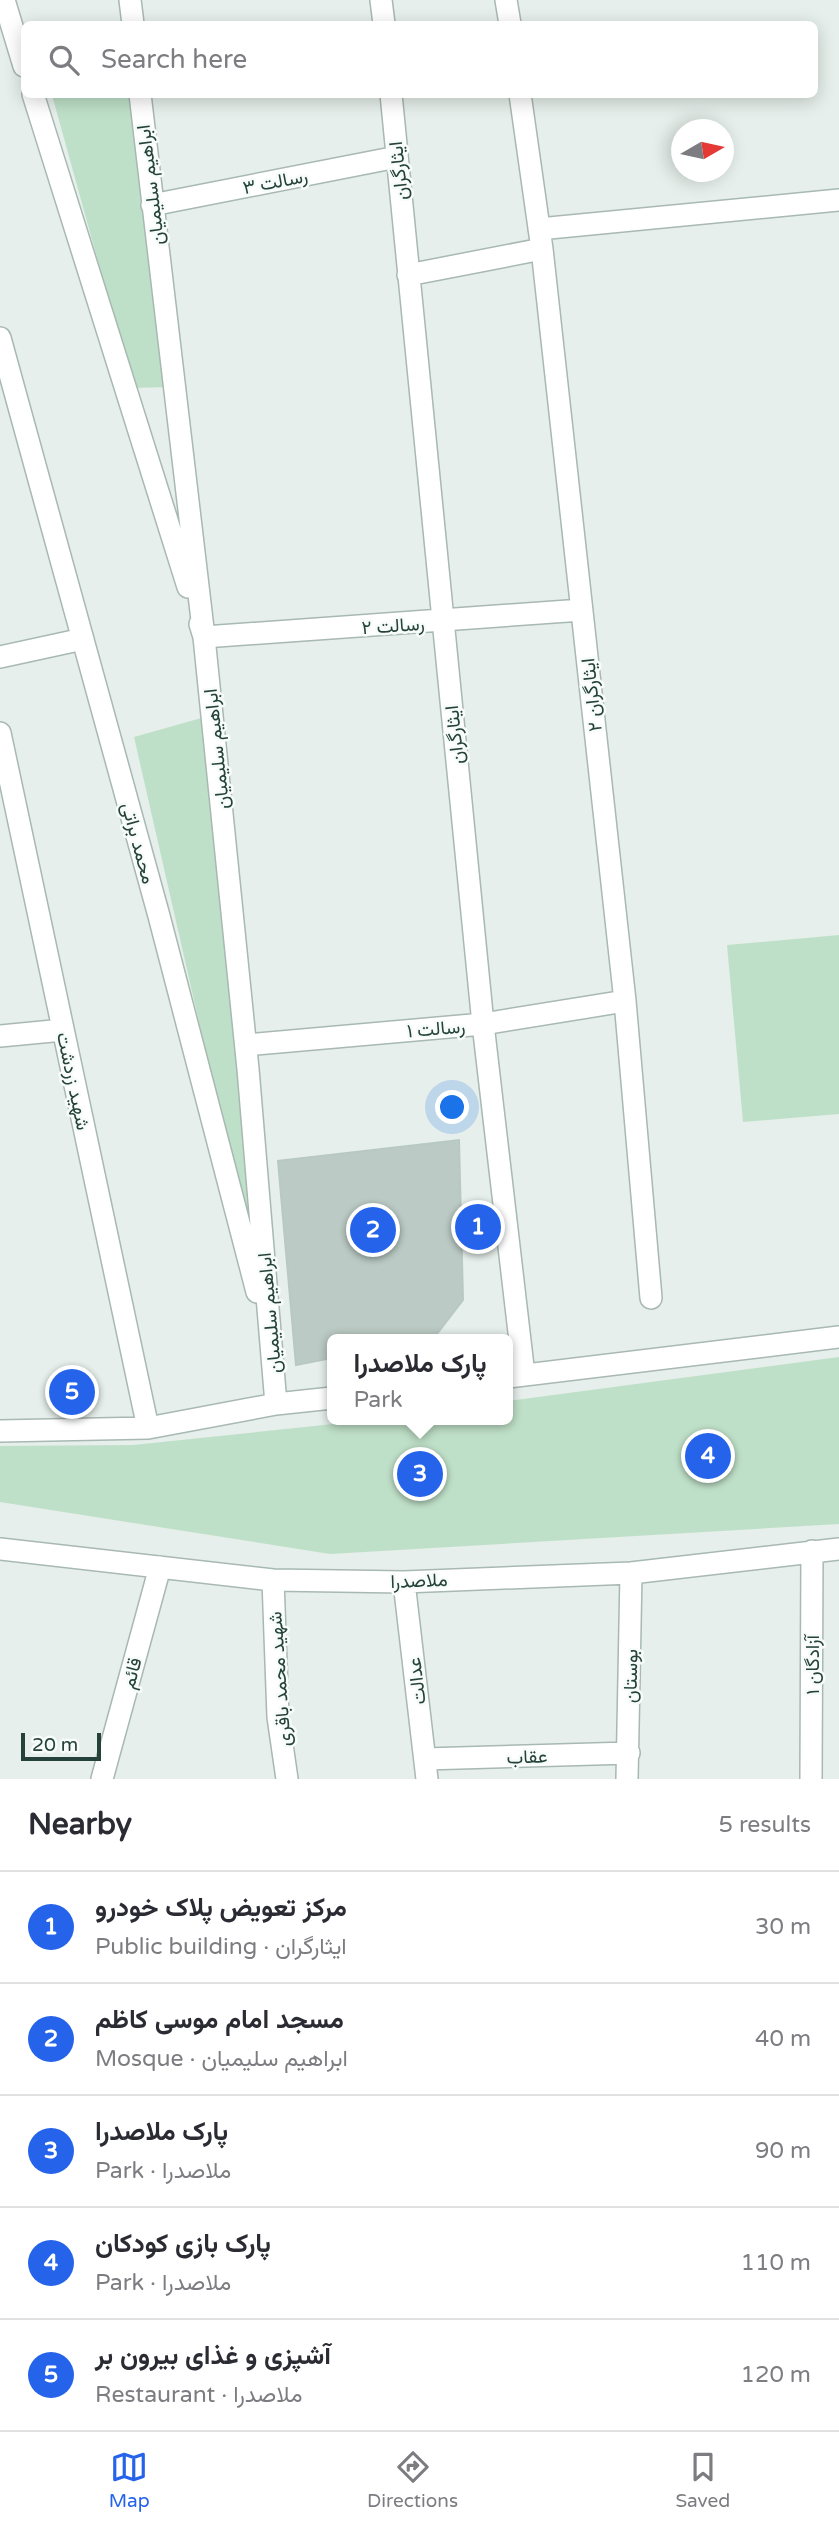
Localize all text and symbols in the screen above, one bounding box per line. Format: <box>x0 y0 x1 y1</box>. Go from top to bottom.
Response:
search box <box>21 21 818 98</box>
icon: search <box>45 41 83 79</box>
text: Search here <box>101 44 247 75</box>
north arrow <box>671 119 734 182</box>
street label: ابراهیم سلیمیان <box>133 123 170 246</box>
street label: ایثارگران <box>385 140 413 201</box>
street label: رسالت ۳ <box>241 165 309 199</box>
street label: رسالت ۲ <box>361 613 425 639</box>
street label: ایثارگران ۲ <box>577 657 607 733</box>
street label: ابراهیم سلیمیان <box>200 687 235 810</box>
street label: ایثارگران <box>441 704 469 765</box>
street label: محمد براتی <box>117 800 159 886</box>
street label: رسالت ۱ <box>406 1015 466 1043</box>
street label: شهید زردشت <box>52 1030 94 1132</box>
your location <box>435 1090 469 1124</box>
pin: 1 <box>455 1201 501 1253</box>
pin: 2 <box>350 1204 396 1256</box>
street label: ابراهیم سلیمیان <box>254 1252 287 1374</box>
popup <box>327 1334 513 1425</box>
text: پارک ملاصدرا <box>353 1348 487 1379</box>
pin: 5 <box>49 1366 95 1418</box>
text: Park <box>353 1386 403 1414</box>
pin: 4 <box>685 1430 731 1482</box>
pin: 3 <box>397 1448 443 1500</box>
street label: ملاصدرا <box>390 1569 448 1593</box>
street label: شهید محمد باقری <box>264 1611 296 1747</box>
street label: آزادگان ۱ <box>802 1634 824 1695</box>
street label: بوستان <box>620 1649 642 1703</box>
street label: قائم <box>117 1655 148 1692</box>
street label: عدالت <box>403 1656 431 1706</box>
scale bar <box>21 1730 102 1762</box>
text: 20 m <box>32 1734 78 1756</box>
street label: عقاب <box>506 1745 548 1769</box>
text: Nearby <box>28 1806 132 1843</box>
text: 5 results <box>718 1811 811 1839</box>
text: مرکز تعویض پلاک خودرو <box>95 1892 347 1923</box>
text: 1 <box>44 1913 58 1941</box>
text: 30 m <box>755 1913 811 1941</box>
text: Public building · ایثارگران <box>95 1933 347 1961</box>
text: مسجد امام موسی کاظم <box>95 2004 344 2035</box>
text: 2 <box>44 2025 58 2053</box>
text: 40 m <box>755 2025 811 2053</box>
text: Mosque · ابراهیم سلیمیان <box>95 2045 348 2073</box>
text: پارک ملاصدرا <box>95 2116 228 2147</box>
text: 3 <box>44 2137 58 2165</box>
text: 90 m <box>755 2137 811 2165</box>
text: Park · ملاصدرا <box>95 2157 231 2185</box>
text: پارک بازی کودکان <box>95 2228 271 2259</box>
text: 4 <box>44 2249 58 2277</box>
text: 110 m <box>741 2249 811 2277</box>
text: Park · ملاصدرا <box>95 2269 231 2297</box>
text: آشپزی و غذای بیرون بر <box>95 2340 331 2371</box>
text: 5 <box>44 2361 58 2389</box>
text: 120 m <box>741 2361 811 2389</box>
text: Restaurant · ملاصدرا <box>95 2381 302 2409</box>
tab: Map <box>109 2448 150 2512</box>
tab: Directions <box>367 2448 458 2512</box>
tab: Saved <box>675 2448 730 2512</box>

